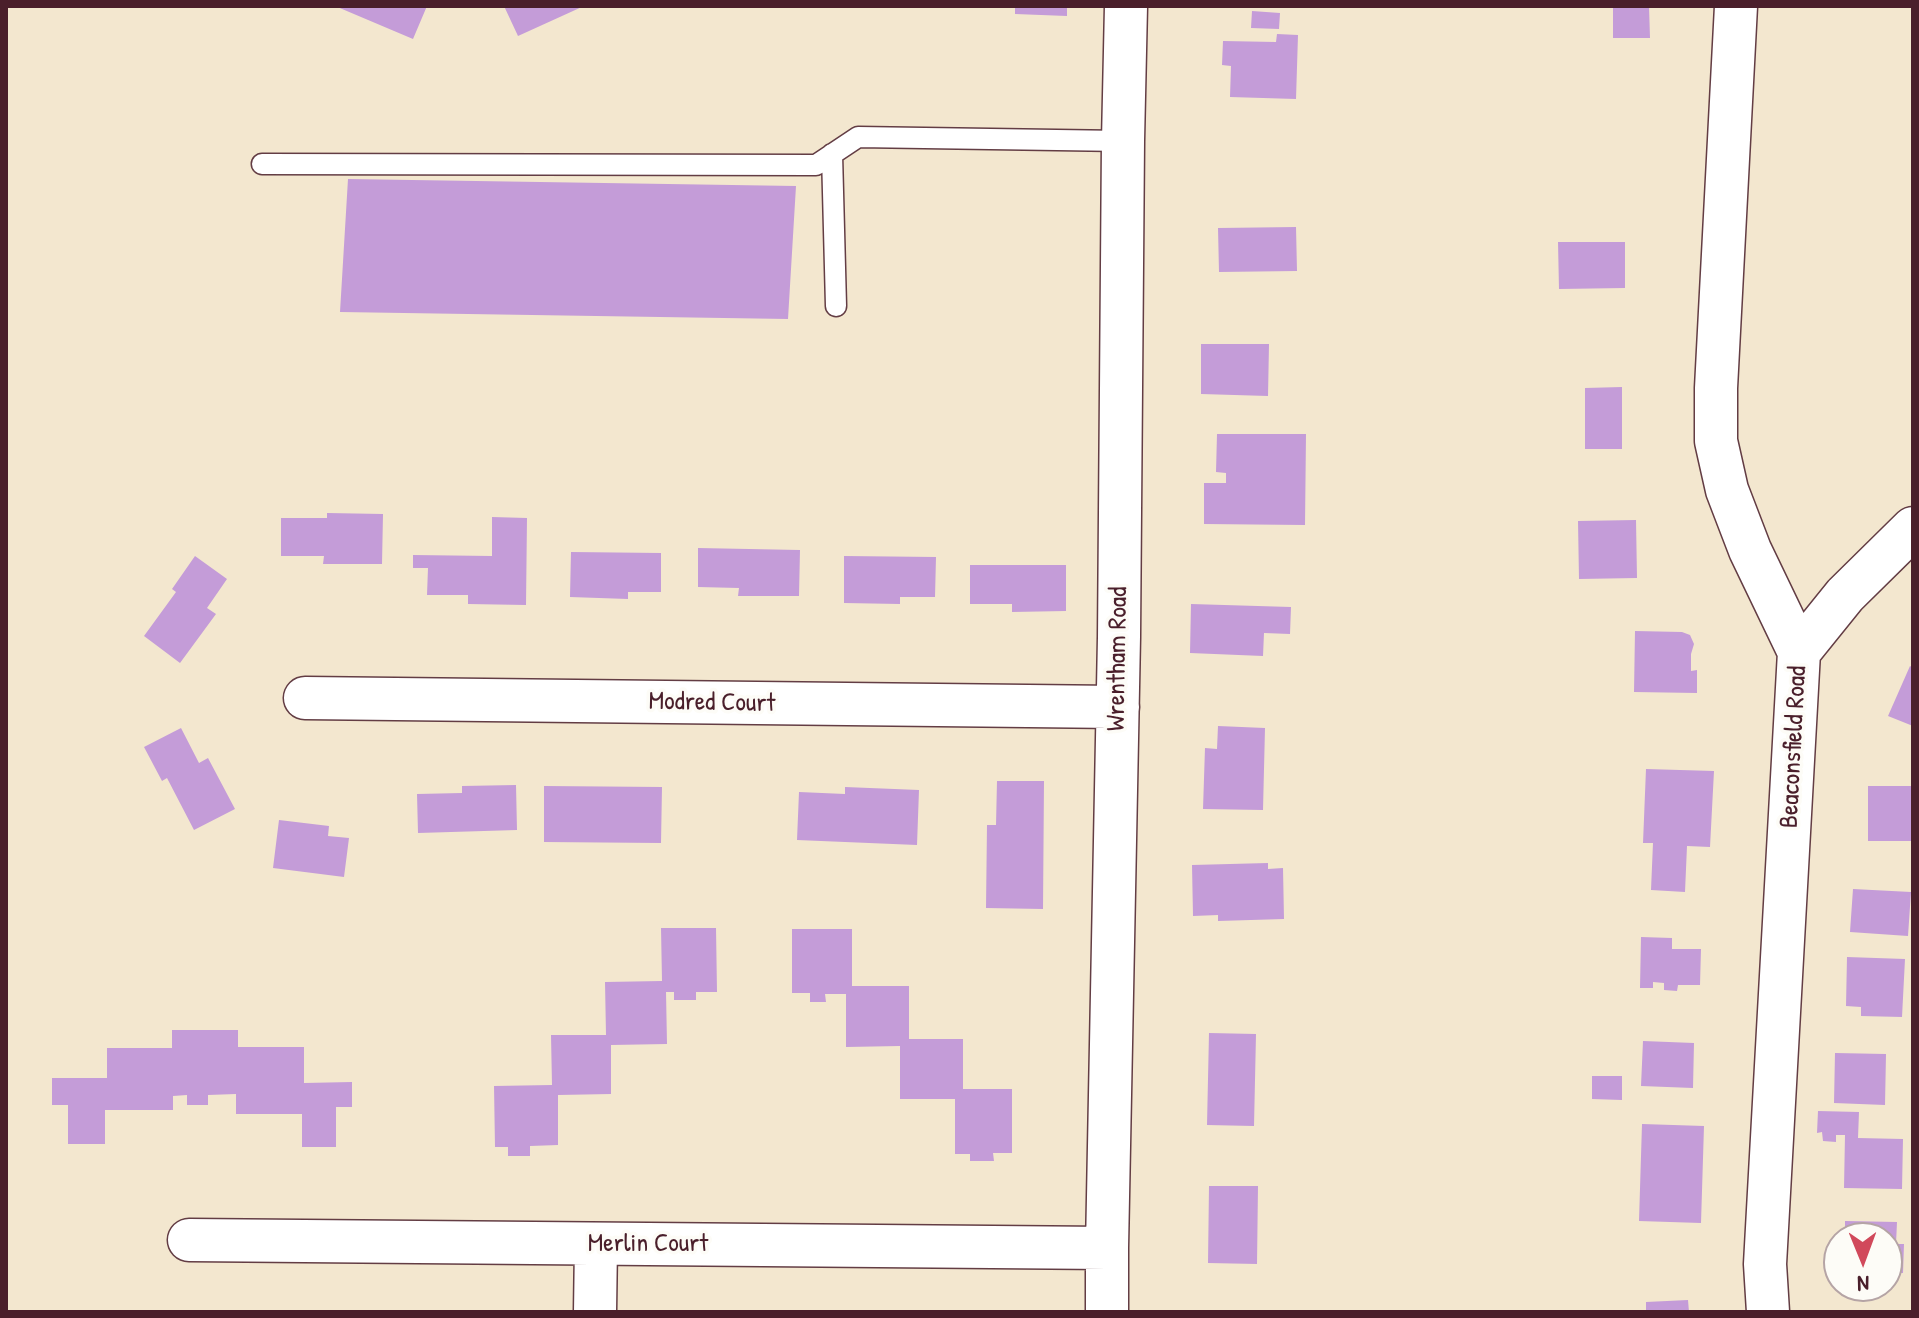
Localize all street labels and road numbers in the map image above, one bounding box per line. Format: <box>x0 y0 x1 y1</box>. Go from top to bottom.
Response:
street label: Wrentham Road <box>1101 587 1135 731</box>
street label: Beaconsfield Road <box>1774 665 1814 829</box>
street label: Modred Court <box>648 686 776 720</box>
street label: Merlin Court <box>588 1228 708 1260</box>

